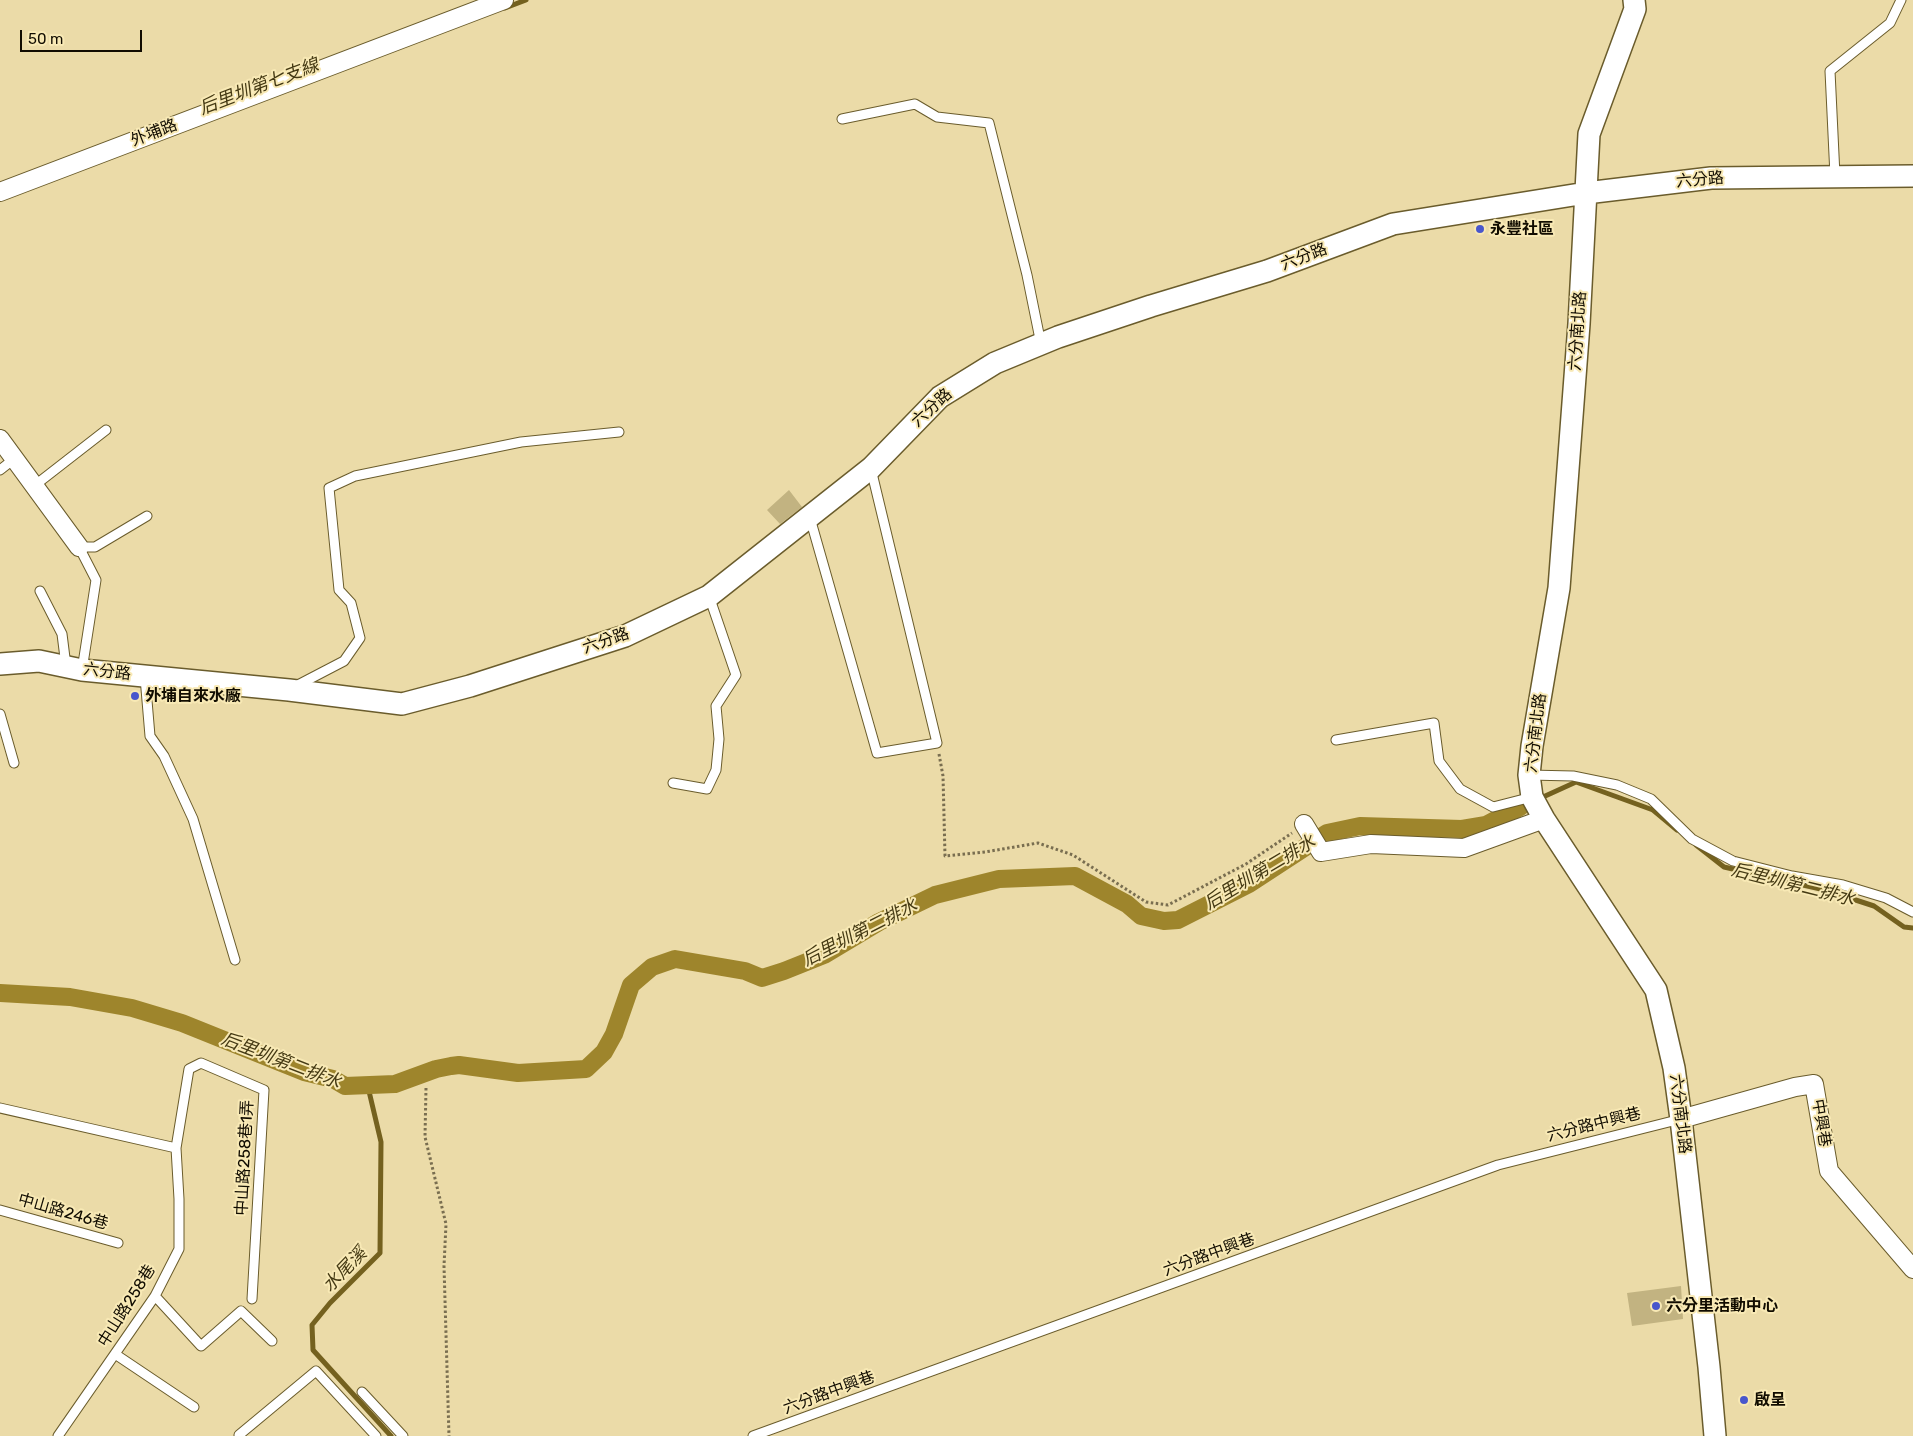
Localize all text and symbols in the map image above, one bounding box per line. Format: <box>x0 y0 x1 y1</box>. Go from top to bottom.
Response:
scale bar <box>22 20 145 52</box>
text: 50 m <box>28 30 63 48</box>
water label: 后里圳第七支線 <box>196 54 322 120</box>
street label: 外埔路 <box>128 115 180 151</box>
street label: 六分路 <box>1675 168 1725 192</box>
place label: 永豐社區 <box>1490 219 1554 239</box>
marker: 永豐社區 <box>1474 223 1486 235</box>
street label: 六分路 <box>1278 239 1330 275</box>
street label: 六分南北路 <box>1566 290 1590 372</box>
street label: 六分路 <box>908 385 956 431</box>
street label: 六分路 <box>580 624 632 658</box>
street label: 六分路 <box>82 660 132 684</box>
place label: 外埔自來水廠 <box>145 686 241 706</box>
marker: 外埔自來水廠 <box>129 690 141 702</box>
street label: 六分南北路 <box>1522 692 1550 774</box>
water label: 后里圳第二排水 <box>1200 831 1320 915</box>
water label: 后里圳第二排水 <box>1729 859 1857 911</box>
water label: 后里圳第二排水 <box>799 895 921 971</box>
water label: 后里圳第二排水 <box>218 1028 344 1094</box>
street label: 六分南北路 <box>1666 1073 1694 1155</box>
street label: 中興巷 <box>1808 1098 1834 1148</box>
street label: 中山路258巷1弄 <box>232 1100 258 1216</box>
street label: 六分路中興巷 <box>1545 1104 1643 1146</box>
street label: 中山路246巷 <box>16 1190 110 1234</box>
street label: 六分路中興巷 <box>1161 1230 1257 1280</box>
water label: 水尾溪 <box>318 1243 372 1297</box>
street label: 中山路258巷 <box>94 1261 160 1351</box>
place label: 六分里活動中心 <box>1666 1296 1778 1316</box>
marker: 六分里活動中心 <box>1650 1300 1662 1312</box>
street label: 六分路中興巷 <box>781 1368 877 1418</box>
place label: 啟呈 <box>1754 1390 1786 1410</box>
marker: 啟呈 <box>1738 1394 1750 1406</box>

